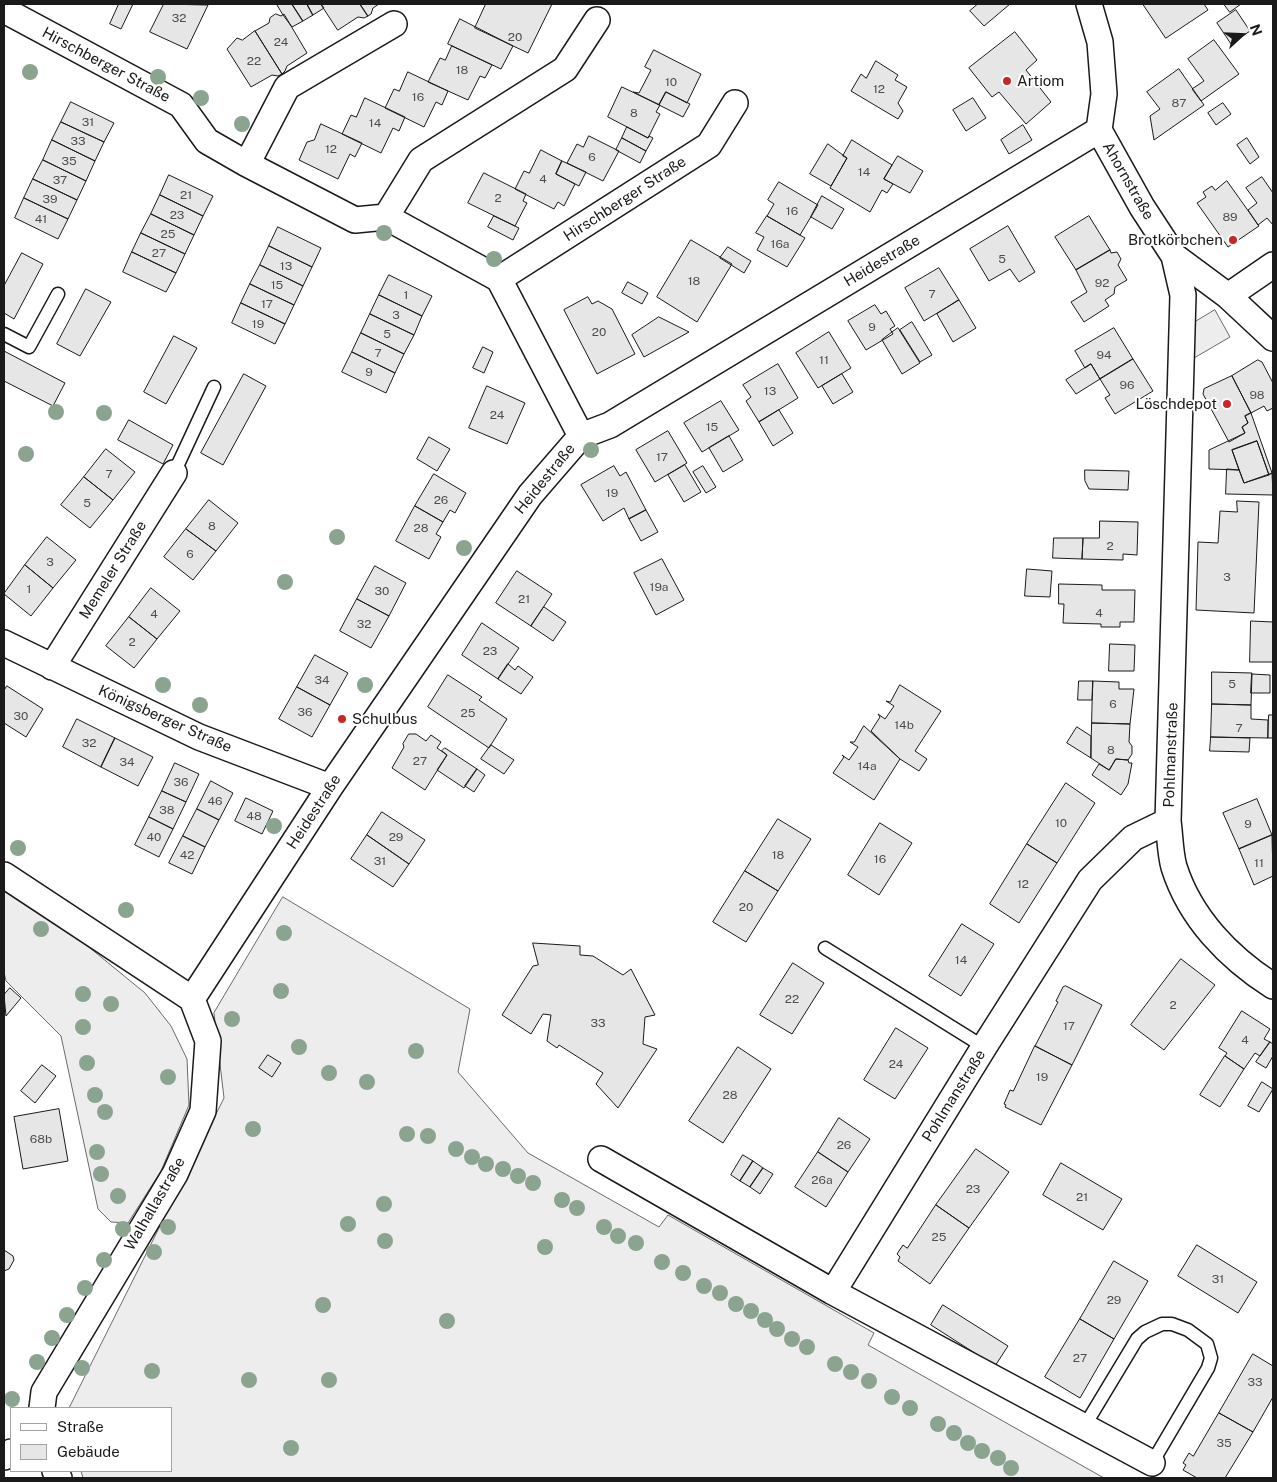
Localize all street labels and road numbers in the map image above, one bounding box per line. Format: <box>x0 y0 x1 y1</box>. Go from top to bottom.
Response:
street label: Hirschberger Straße <box>39 24 173 106</box>
street label: Ahornstraße <box>1099 139 1157 223</box>
street label: Hirschberger Straße <box>560 153 690 245</box>
street label: Heidestraße <box>841 231 923 291</box>
street label: Heidestraße <box>511 440 579 518</box>
street label: Memeler Straße <box>76 518 150 622</box>
street label: Königsberger Straße <box>95 681 235 757</box>
street label: Pohlmanstraße <box>1160 702 1182 808</box>
street label: Heidestraße <box>283 771 345 853</box>
street label: Pohlmanstraße <box>918 1047 990 1145</box>
street label: Walhallastraße <box>121 1154 189 1254</box>

